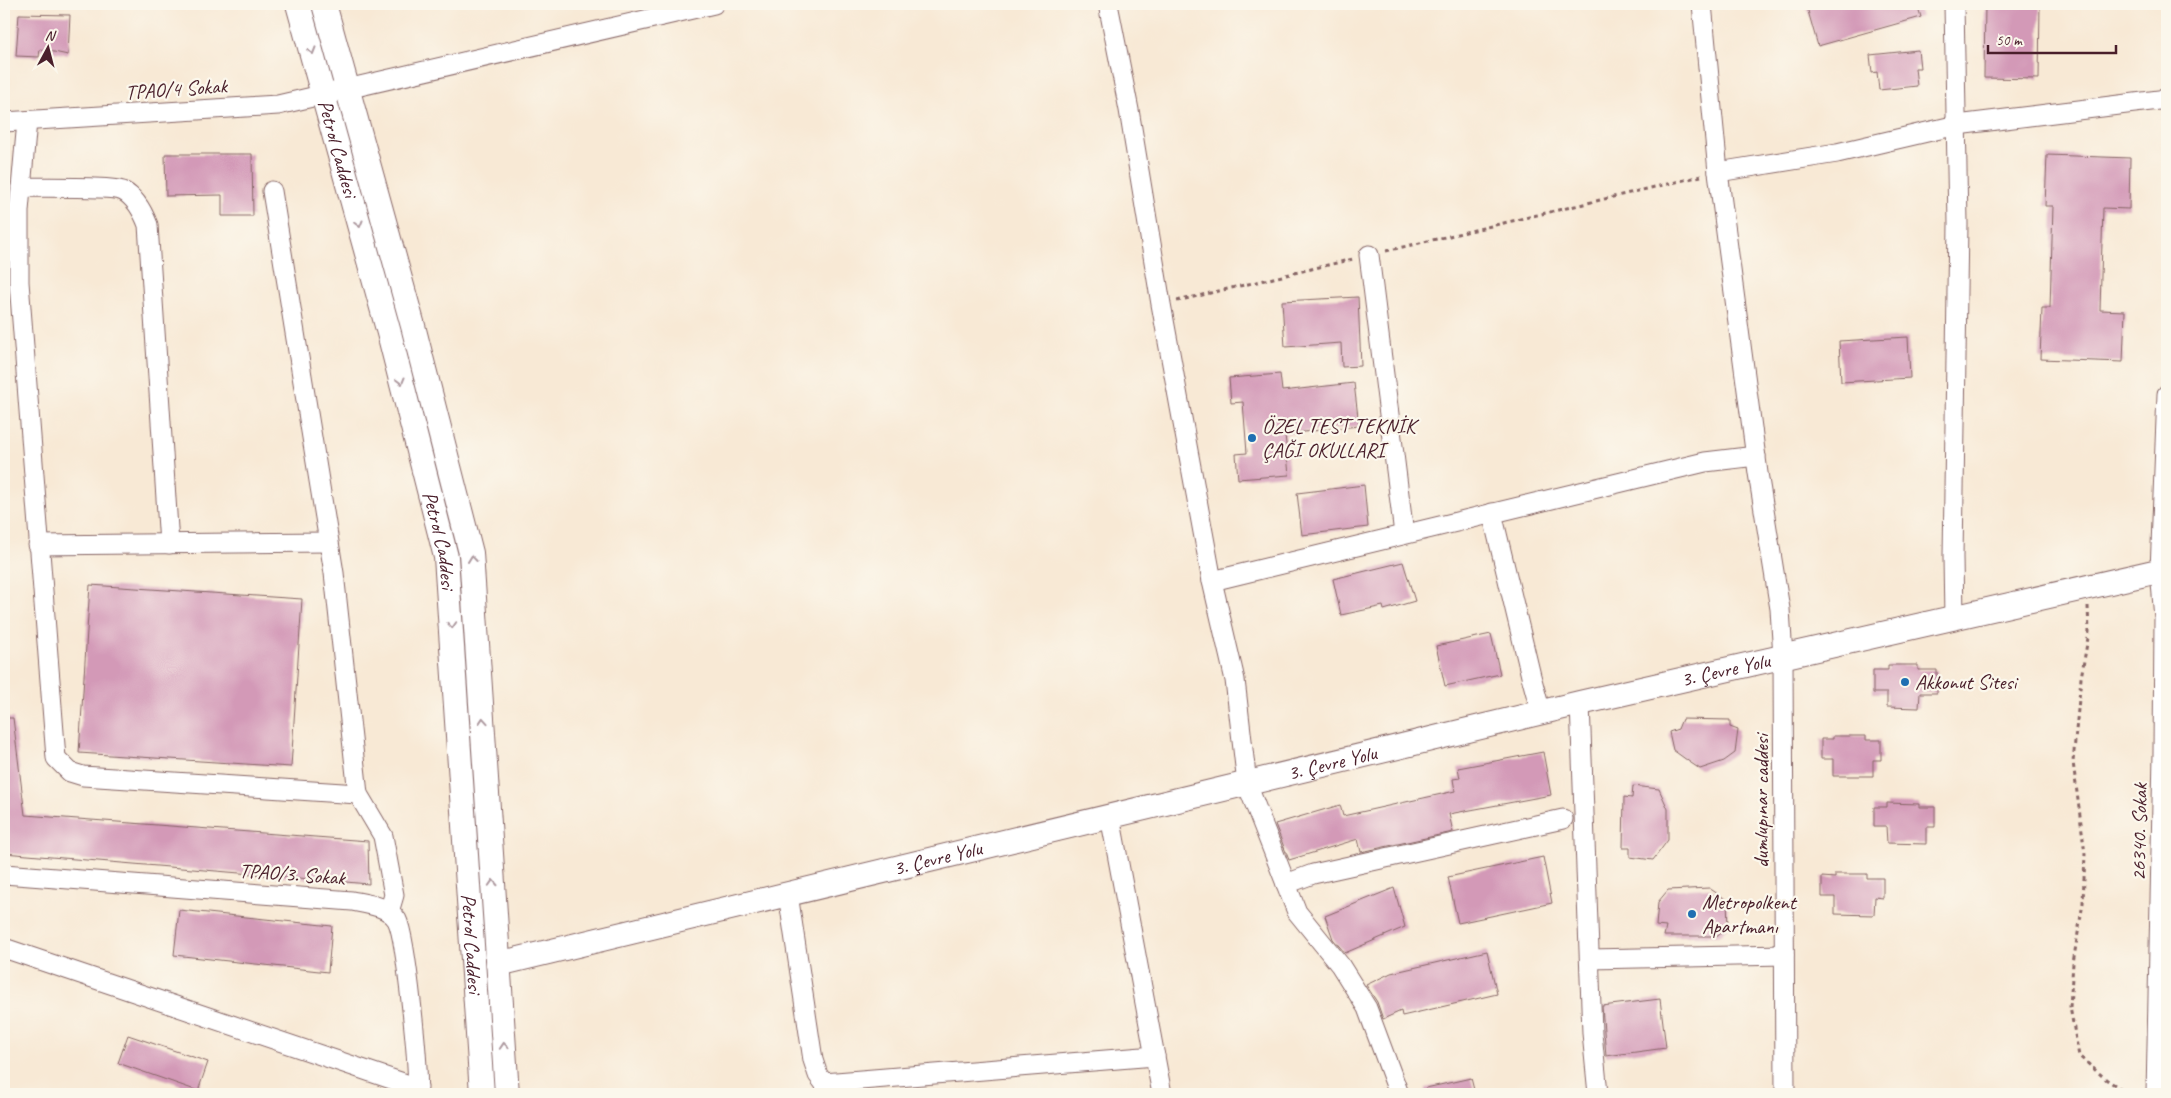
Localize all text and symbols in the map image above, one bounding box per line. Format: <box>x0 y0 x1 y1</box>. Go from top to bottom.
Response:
north arrow <box>22 22 72 72</box>
scale bar <box>1988 22 2116 54</box>
text: N <box>44 27 57 45</box>
text: 50 m <box>1996 31 2023 50</box>
one-way arrow <box>306 46 316 54</box>
street label: TPAO/4 Sokak <box>124 72 229 106</box>
street label: Petrol Caddesi <box>312 97 365 203</box>
one-way arrow <box>354 220 364 228</box>
one-way arrow <box>395 377 406 386</box>
place label: ÖZEL TEST TEKNİK ÇAĞI OKULLARI <box>1262 413 1420 463</box>
marker: ÖZEL TEST TEKNİK ÇAĞI OKULLARI <box>1246 432 1258 444</box>
street label: Petrol Caddesi <box>417 489 461 593</box>
one-way arrow <box>467 555 477 564</box>
one-way arrow <box>446 622 457 630</box>
street label: 3. Çevre Yolu <box>1678 647 1773 693</box>
place label: Akkonut Sitesi <box>1915 669 2020 695</box>
marker: Akkonut Sitesi <box>1899 676 1911 688</box>
one-way arrow <box>478 717 489 725</box>
street label: dumlupınar caddesi <box>1748 731 1774 868</box>
street label: 3. Çevre Yolu <box>1285 739 1380 786</box>
street label: 26340. Sokak <box>2125 782 2153 881</box>
street label: 3. Çevre Yolu <box>891 835 985 881</box>
street label: TPAO/3. Sokak <box>238 857 347 891</box>
one-way arrow <box>488 879 499 887</box>
place label: Metropolkent Apartmanı <box>1702 889 1798 939</box>
street label: Petrol Caddesi <box>456 893 488 997</box>
marker: Metropolkent Apartmanı <box>1686 908 1698 920</box>
one-way arrow <box>498 1041 509 1049</box>

